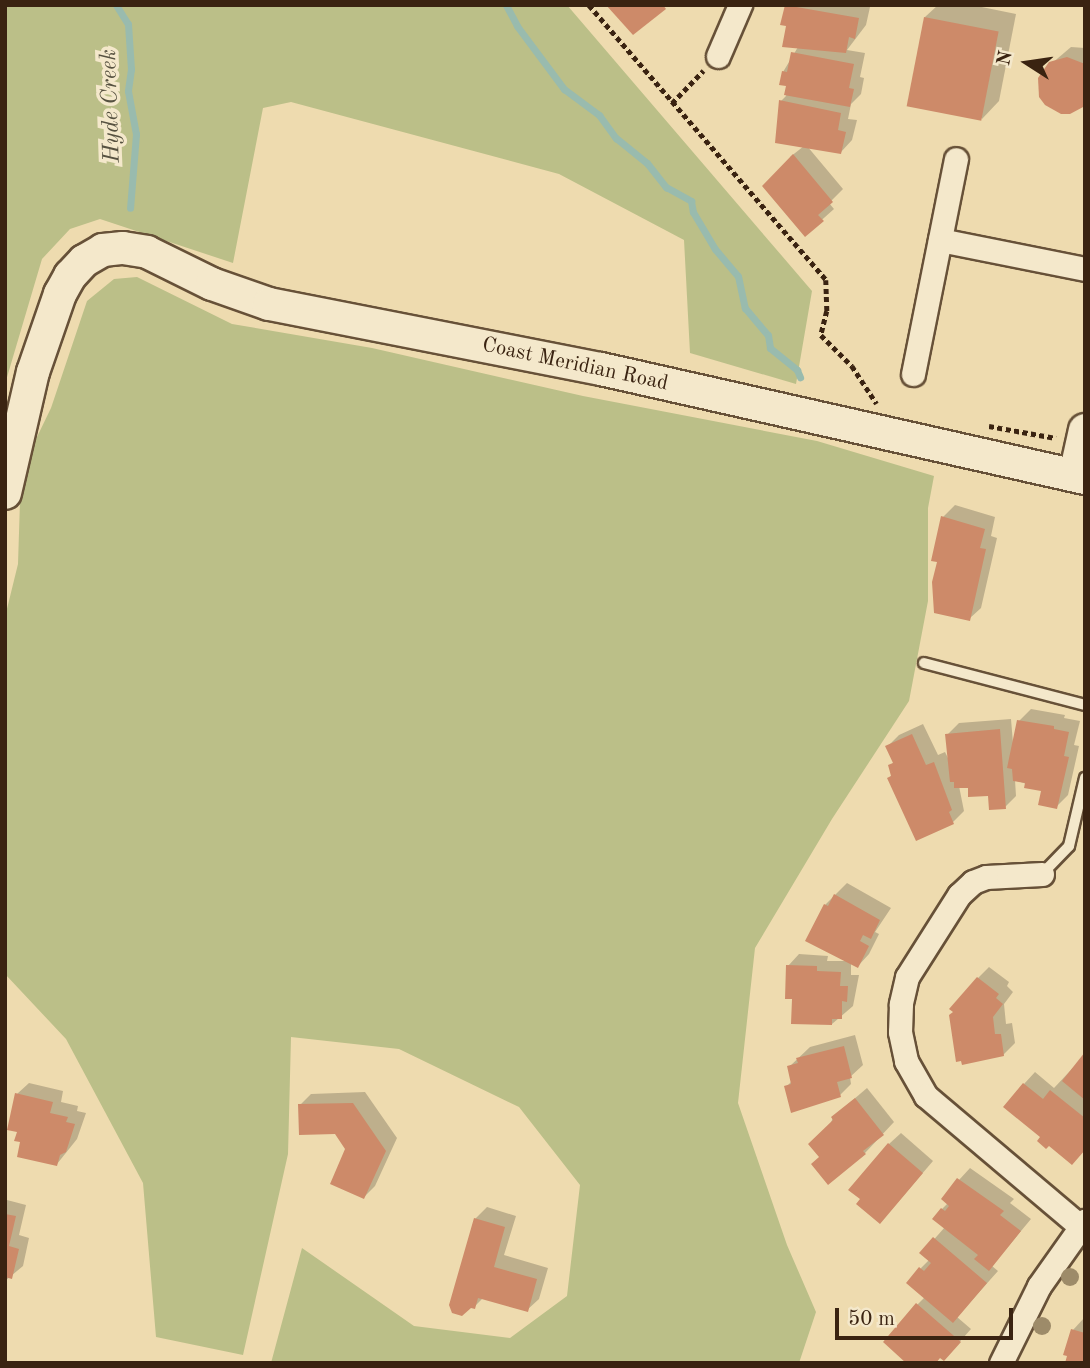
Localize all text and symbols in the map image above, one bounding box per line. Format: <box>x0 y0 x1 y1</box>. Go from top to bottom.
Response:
north arrow <box>992 28 1062 98</box>
water label: Hyde Creek <box>95 49 127 163</box>
text: N <box>995 49 1017 68</box>
street label: Coast Meridian Road <box>480 333 670 397</box>
scale bar <box>838 1294 1016 1338</box>
text: 50 m <box>848 1309 895 1330</box>

